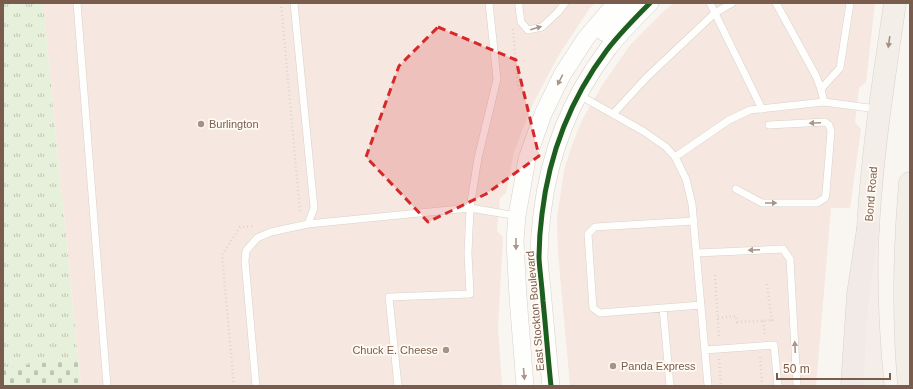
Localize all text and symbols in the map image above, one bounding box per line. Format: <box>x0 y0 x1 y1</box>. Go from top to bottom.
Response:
one-way arrow <box>531 25 543 31</box>
one-way arrow <box>886 36 892 48</box>
one-way arrow <box>557 74 563 85</box>
place label: Burlington <box>209 118 259 130</box>
marker: Burlington <box>196 119 206 129</box>
one-way arrow <box>808 120 821 126</box>
street label: Bond Road <box>863 166 879 222</box>
one-way arrow <box>765 200 778 206</box>
one-way arrow <box>512 238 519 250</box>
one-way arrow <box>747 247 760 253</box>
street label: East Stockton Boulevard <box>524 250 546 372</box>
one-way arrow <box>791 341 798 353</box>
place label: Chuck E. Cheese <box>352 344 438 356</box>
marker: Chuck E. Cheese <box>441 345 451 355</box>
scale bar <box>777 355 890 381</box>
place label: Panda Express <box>621 360 696 372</box>
marker: Panda Express <box>608 361 618 371</box>
text: 50 m <box>783 362 810 376</box>
one-way arrow <box>521 368 528 380</box>

